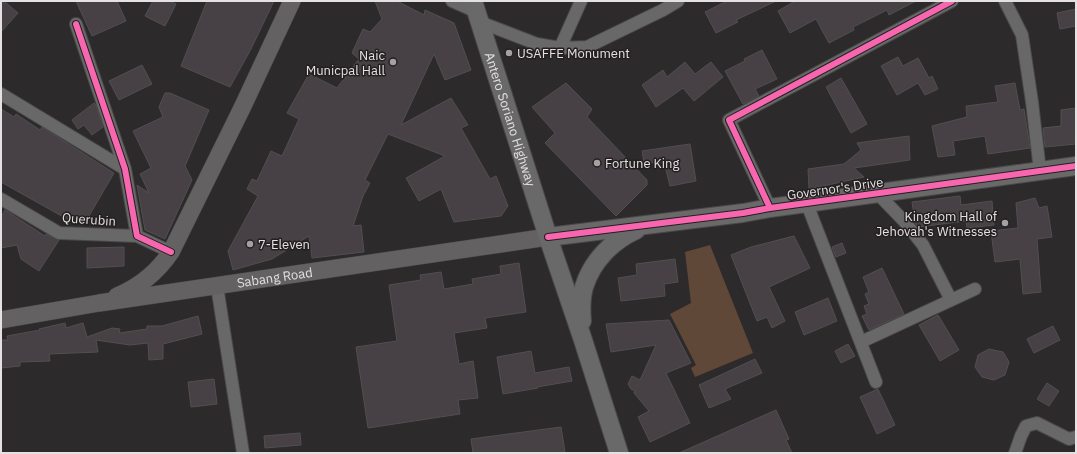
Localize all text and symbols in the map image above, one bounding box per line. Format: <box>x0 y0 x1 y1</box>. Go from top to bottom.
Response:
place label: USAFFE Monument <box>517 45 630 62</box>
place label: Naic Municpal Hall <box>306 47 385 79</box>
marker: USAFFE Monument <box>504 48 514 58</box>
street label: Antero Soriano Highway <box>481 50 540 189</box>
marker: Naic Municpal Hall <box>388 57 398 67</box>
place label: Fortune King <box>605 155 679 172</box>
marker: Fortune King <box>592 158 602 168</box>
street label: Governor's Drive <box>786 173 884 204</box>
place label: Kingdom Hall of Jehovah's Witnesses <box>876 208 997 240</box>
street label: Querubin <box>61 209 117 230</box>
marker: Kingdom Hall of Jehovah's Witnesses <box>1000 218 1010 228</box>
place label: 7-Eleven <box>258 236 310 253</box>
marker: 7-Eleven <box>245 239 255 249</box>
street label: Sabang Road <box>236 264 314 292</box>

